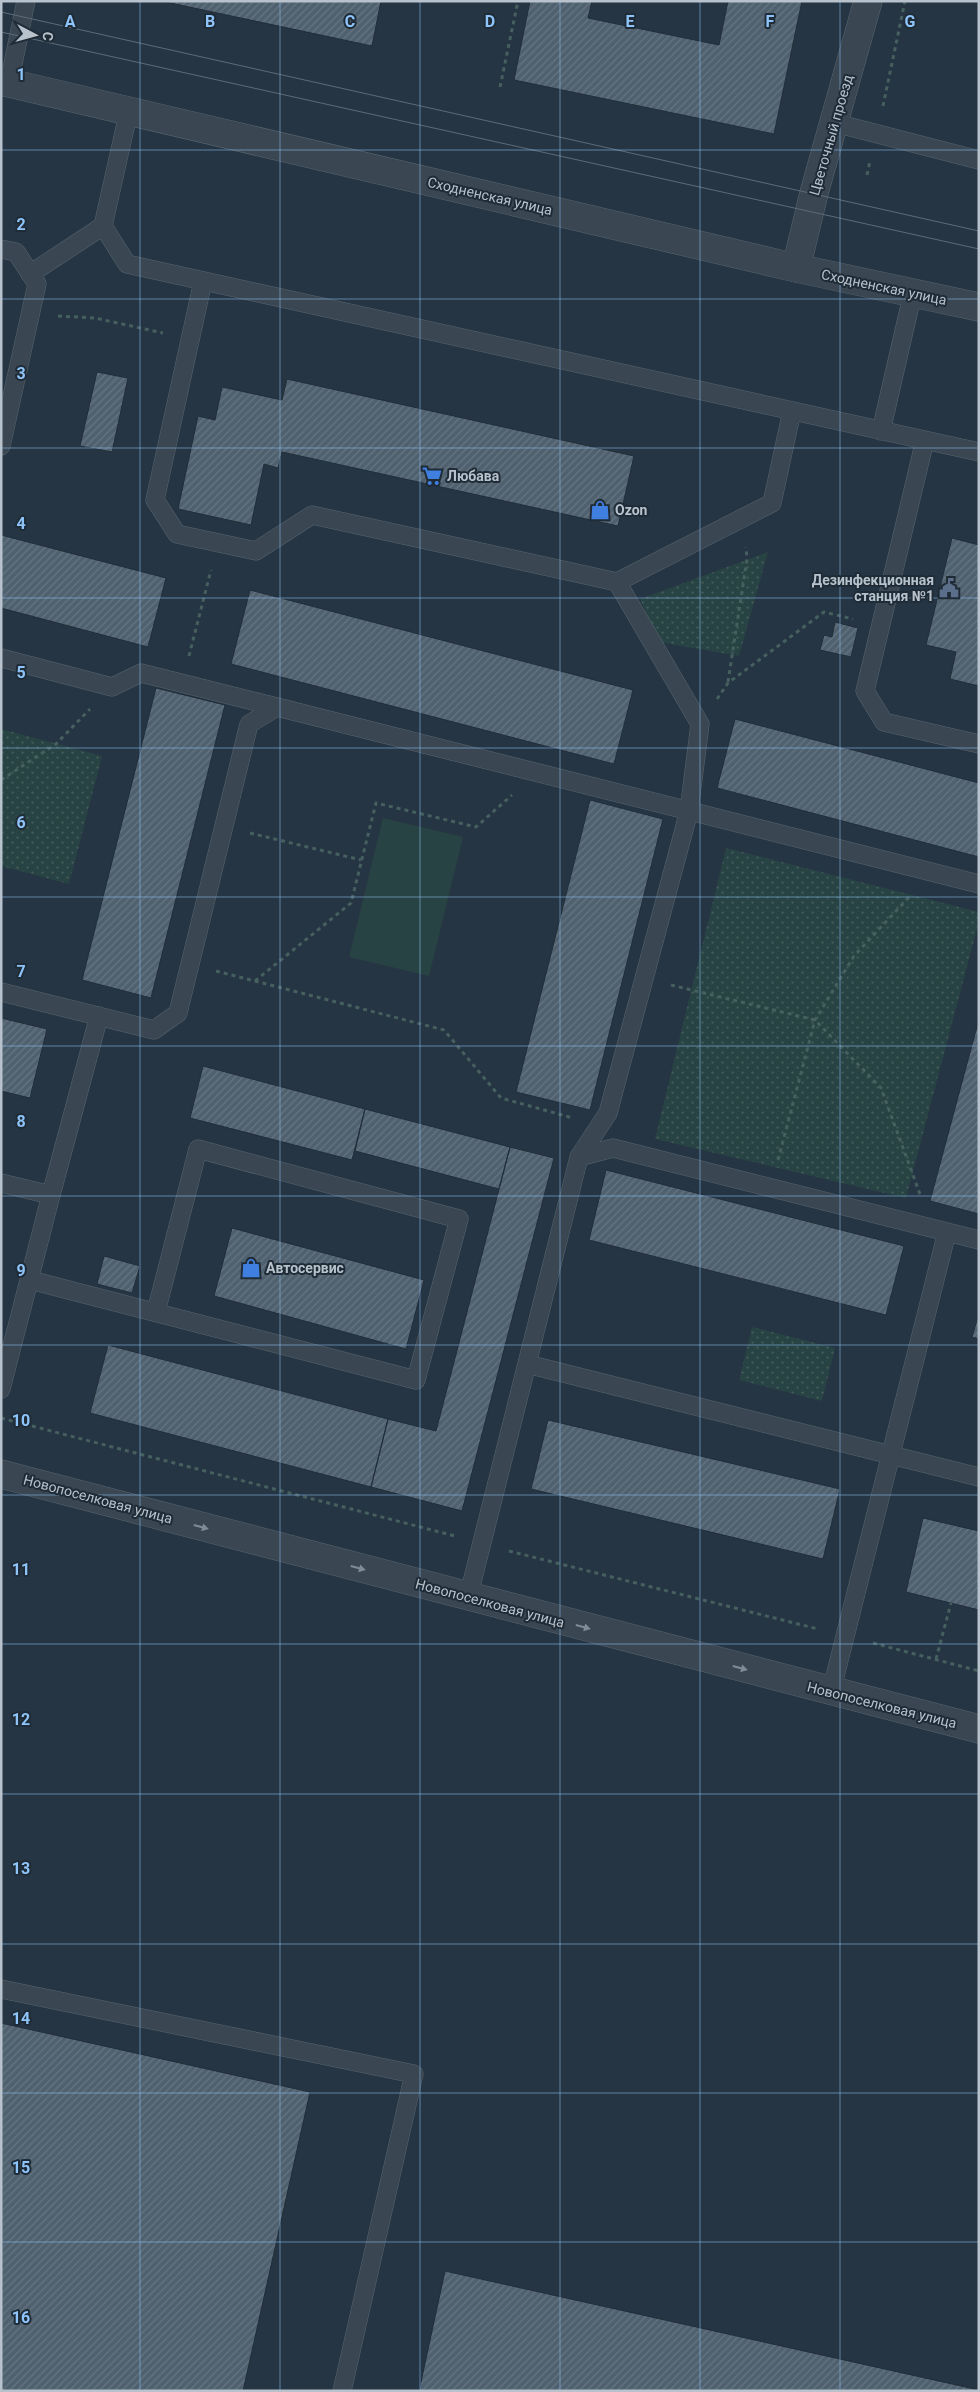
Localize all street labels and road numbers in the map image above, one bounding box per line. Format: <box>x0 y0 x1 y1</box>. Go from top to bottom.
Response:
street label: Цветочный проезд <box>806 72 856 197</box>
street label: Сходненская улица <box>426 174 554 218</box>
street label: Сходненская улица <box>820 266 948 308</box>
street label: Новопоселковая улица <box>22 1471 174 1527</box>
street label: Новопоселковая улица <box>414 1575 566 1631</box>
street label: Новопоселковая улица <box>806 1679 958 1731</box>

